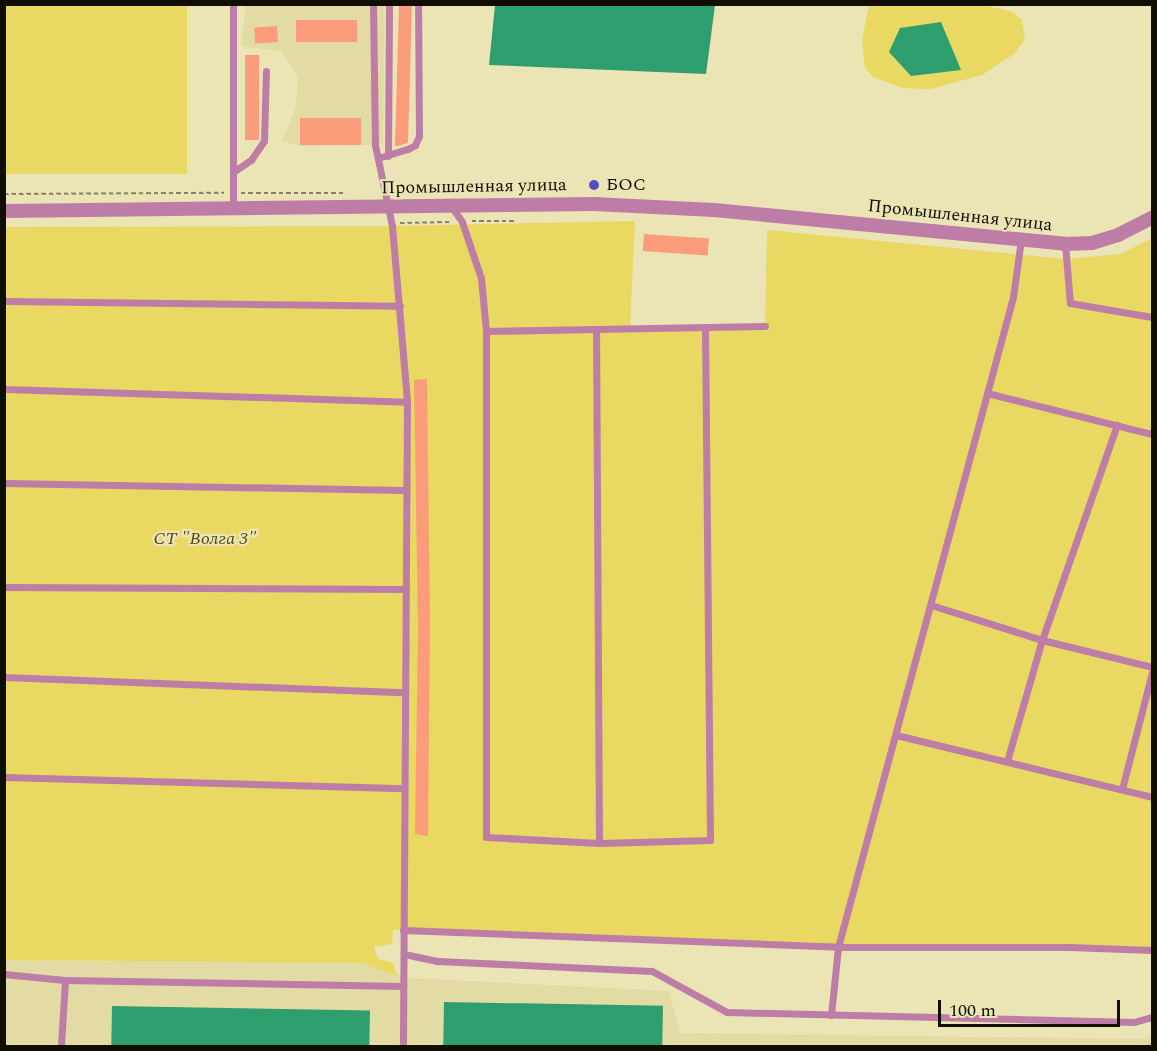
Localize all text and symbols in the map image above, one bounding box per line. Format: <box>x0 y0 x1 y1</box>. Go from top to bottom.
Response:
place label: БОС <box>606 174 646 196</box>
street label: Промышленная улица <box>381 175 567 199</box>
marker: БОС <box>587 178 601 192</box>
street label: Промышленная улица <box>867 196 1053 236</box>
park label: СТ "Волга 3" <box>154 528 256 550</box>
scale bar <box>941 988 1122 1026</box>
text: 100 m <box>949 997 996 1024</box>

